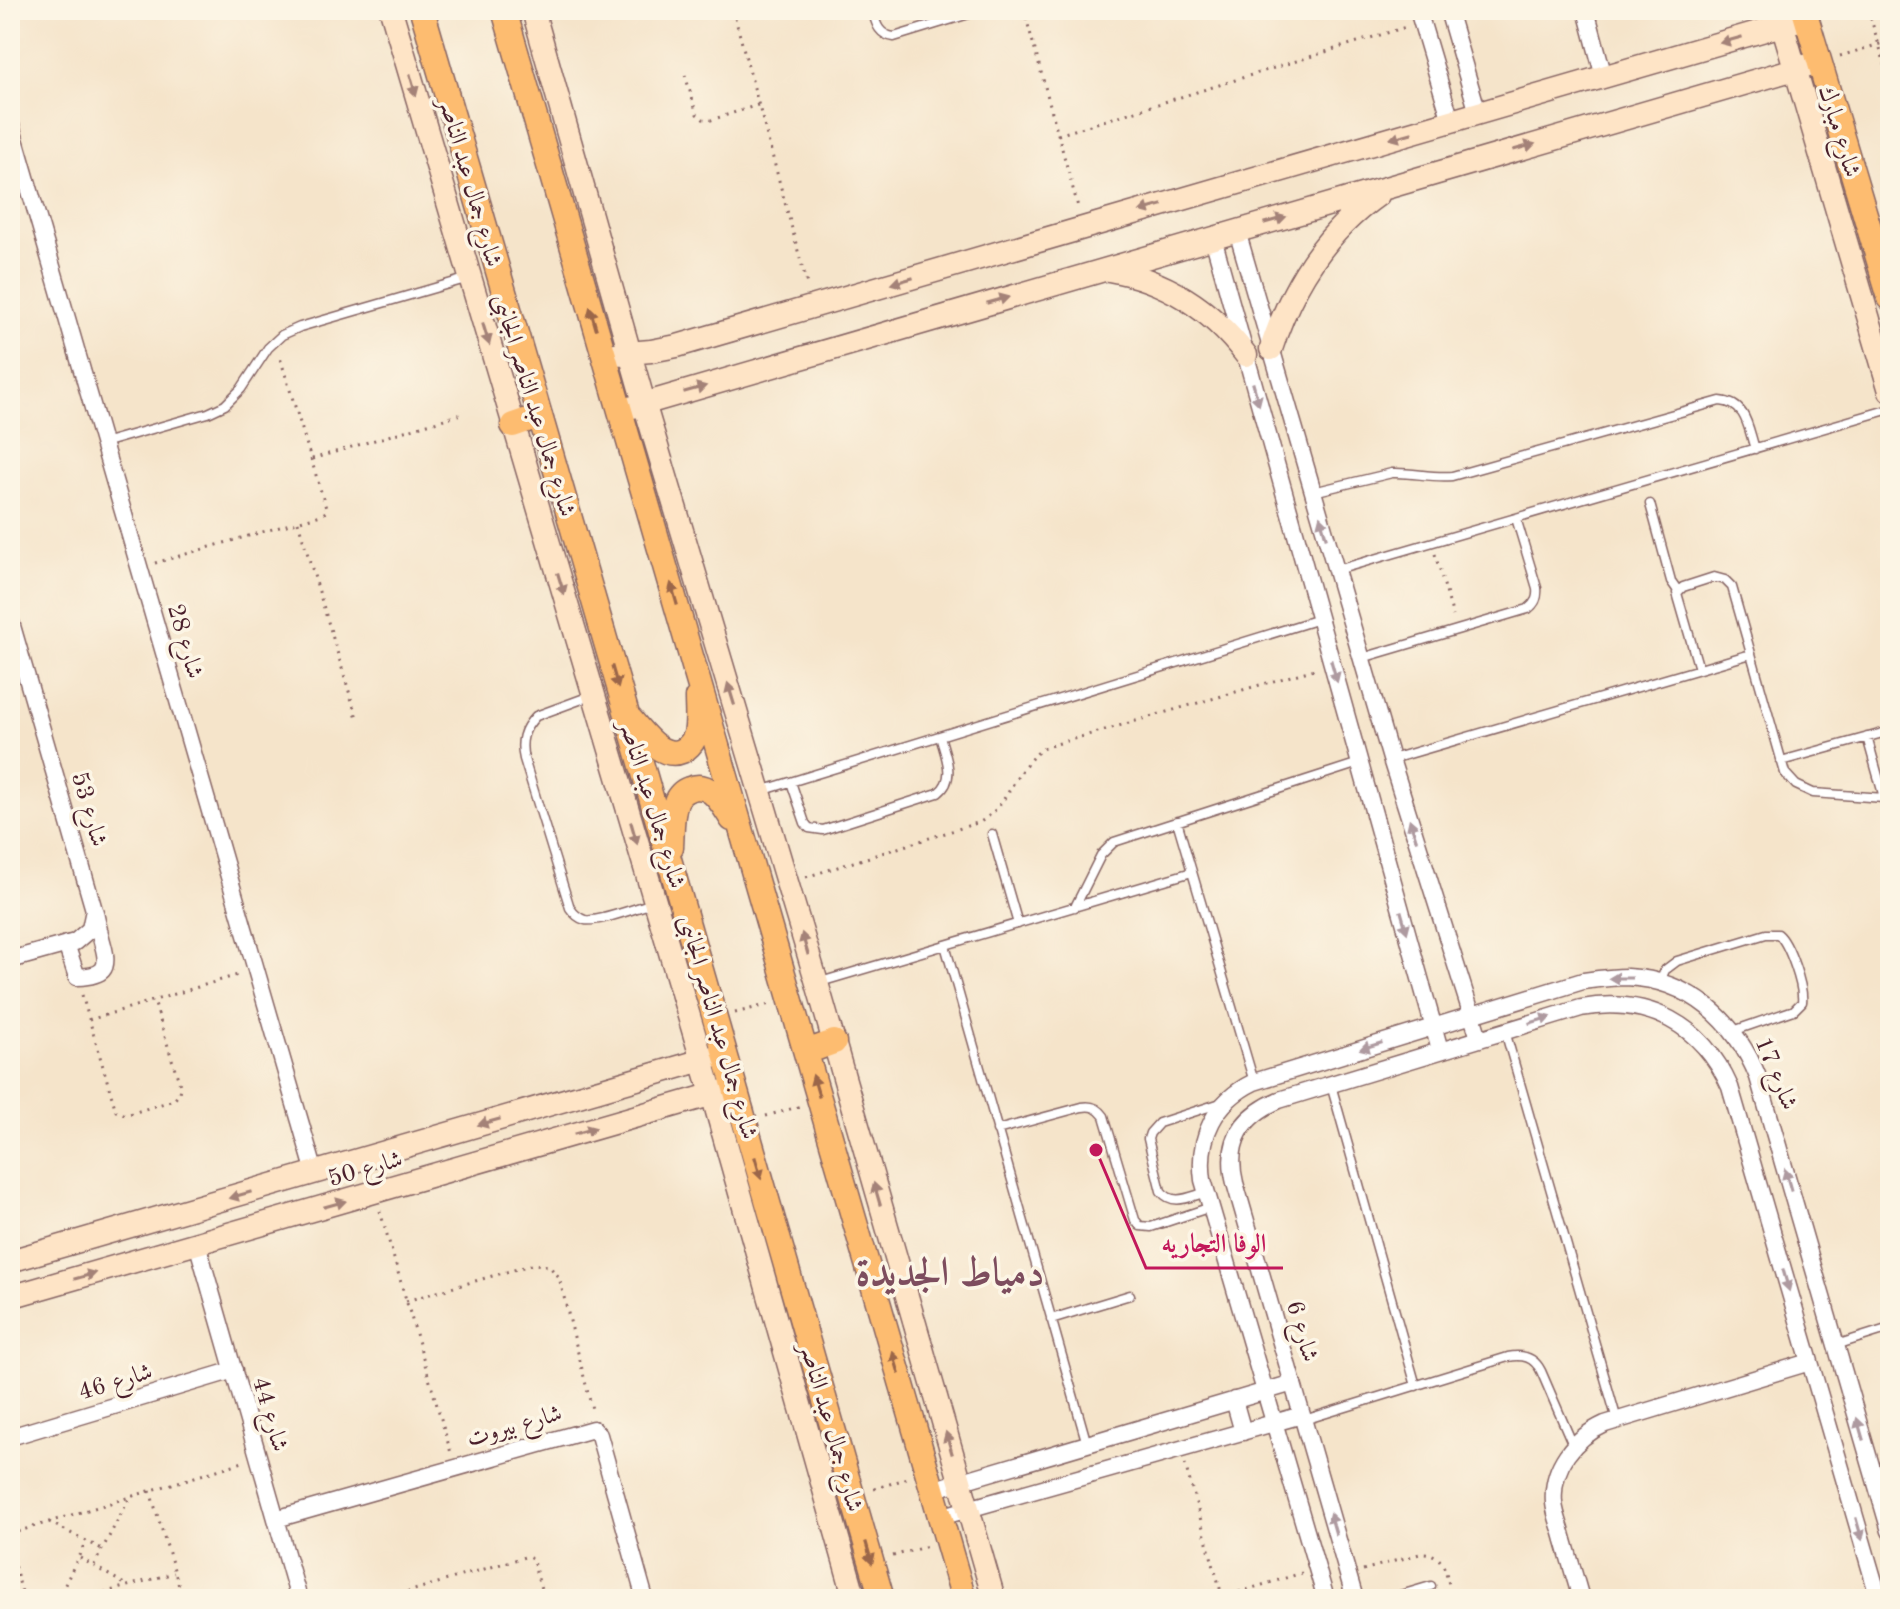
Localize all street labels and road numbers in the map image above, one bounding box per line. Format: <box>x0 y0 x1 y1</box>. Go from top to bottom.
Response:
street label: شارع مبارك <box>1807 82 1865 182</box>
street label: شارع جمال عبد الناصر <box>427 92 505 272</box>
street label: شارع جمال عبد الناصر الجانبى <box>482 291 578 522</box>
street label: شارع 28 <box>156 602 206 683</box>
street label: شارع جمال عبد الناصر <box>607 715 688 893</box>
street label: شارع 53 <box>60 770 110 851</box>
street label: شارع جمال عبد الناصر الجانبى <box>668 913 761 1144</box>
street label: شارع 17 <box>1744 1034 1801 1116</box>
street label: شارع 50 <box>326 1148 407 1198</box>
street label: شارع 6 <box>1275 1298 1321 1366</box>
street label: شارع جمال عبد الناصر <box>788 1337 866 1517</box>
street label: شارع 46 <box>76 1360 157 1411</box>
street label: شارع 44 <box>241 1375 291 1456</box>
street label: شارع بيروت <box>464 1402 567 1458</box>

